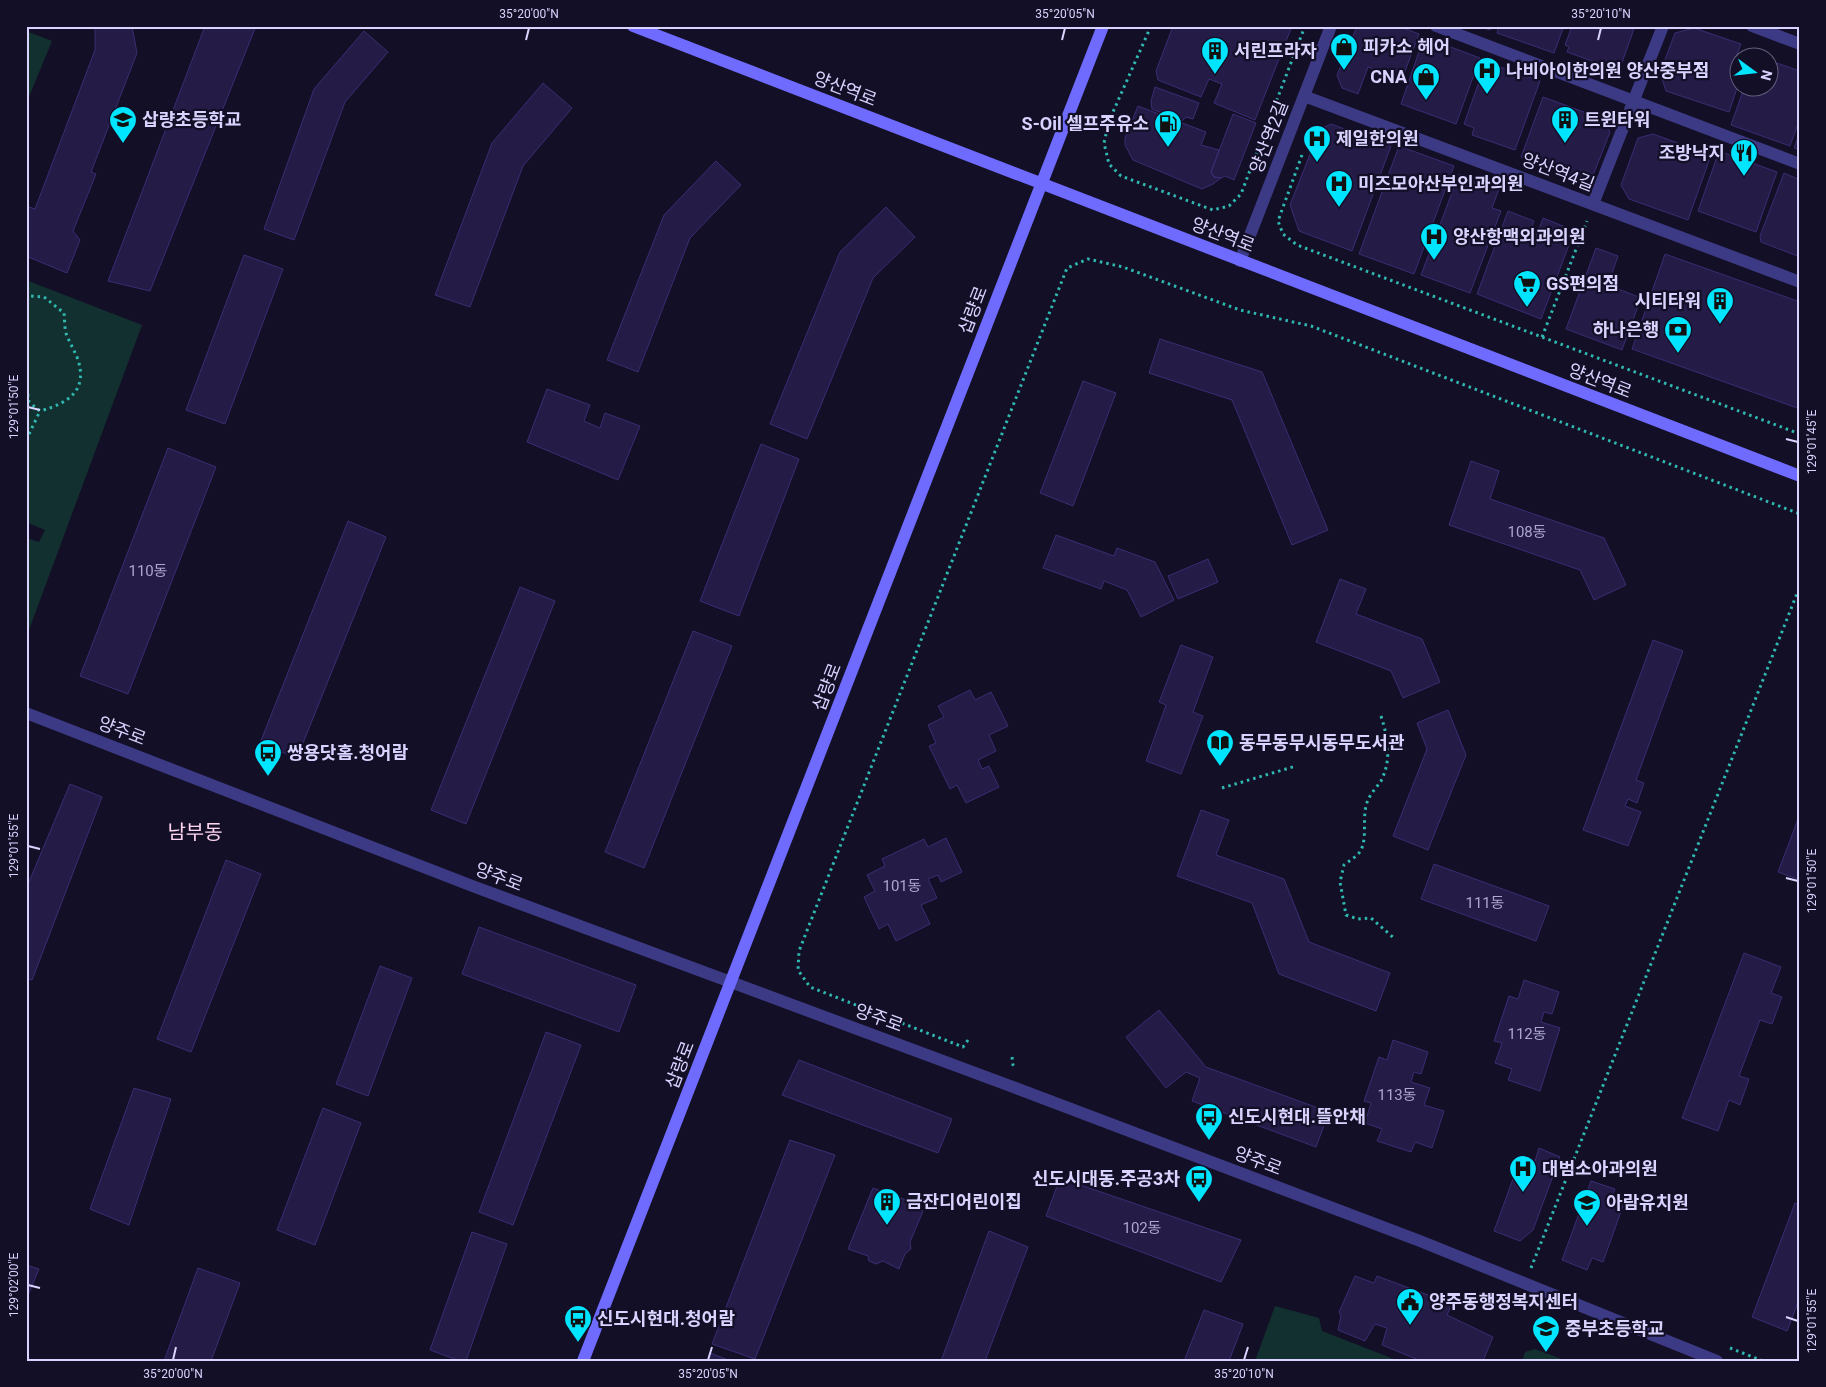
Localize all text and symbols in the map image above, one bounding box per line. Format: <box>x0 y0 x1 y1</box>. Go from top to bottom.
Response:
text: 35°20'00"N <box>499 7 559 21</box>
text: 35°20'05"N <box>1035 7 1095 21</box>
text: 35°20'10"N <box>1571 7 1631 21</box>
shop icon: 피카소 헤어 <box>1329 32 1359 71</box>
building icon: 서린프라자 <box>1200 36 1230 75</box>
place label: 피카소 헤어 <box>1363 36 1450 57</box>
place label: 서린프라자 <box>1234 40 1317 61</box>
north arrow <box>1728 48 1778 98</box>
hospital icon: 나비아이한의원 양산중부점 <box>1472 56 1502 95</box>
place label: 나비아이한의원 양산중부점 <box>1506 60 1709 81</box>
shop icon: CNA <box>1411 62 1441 101</box>
place label: CNA <box>1370 66 1408 87</box>
street label: 양산역로 <box>810 67 880 110</box>
text: N <box>1758 69 1776 82</box>
street label: 양산역2길 <box>1245 97 1292 176</box>
school or university icon: 삽량초등학교 <box>108 105 138 144</box>
building icon: 트윈타워 <box>1550 105 1580 144</box>
place label: 삽량초등학교 <box>142 109 241 130</box>
fuel station icon: S-Oil 셀프주유소 <box>1153 109 1183 148</box>
place label: 트윈타워 <box>1584 109 1650 130</box>
place label: S-Oil 셀프주유소 <box>1022 113 1149 134</box>
hospital icon: 제일한의원 <box>1302 124 1332 163</box>
place label: 제일한의원 <box>1336 128 1419 149</box>
restaurant icon: 조방낙지 <box>1729 138 1759 177</box>
place label: 조방낙지 <box>1659 142 1725 163</box>
street label: 양산역4길 <box>1519 148 1598 195</box>
hospital icon: 미즈모아산부인과의원 <box>1324 169 1354 208</box>
place label: 미즈모아산부인과의원 <box>1358 173 1524 194</box>
street label: 양산역로 <box>1188 213 1258 256</box>
hospital icon: 양산항맥외과의원 <box>1419 222 1449 261</box>
place label: 양산항맥외과의원 <box>1453 226 1585 247</box>
supermarket icon: GS편의점 <box>1512 269 1542 308</box>
place label: GS편의점 <box>1546 273 1619 294</box>
street label: 삽량로 <box>954 283 991 337</box>
building icon: 시티타워 <box>1705 286 1735 325</box>
place label: 시티타워 <box>1635 290 1701 311</box>
bank icon: 하나은행 <box>1663 315 1693 354</box>
place label: 하나은행 <box>1593 319 1659 340</box>
street label: 양산역로 <box>1565 359 1635 402</box>
text: 129°01'50"E <box>7 375 21 439</box>
text: 129°01'45"E <box>1805 410 1819 474</box>
house number: 108동 <box>1507 523 1547 541</box>
house number: 110동 <box>128 562 168 580</box>
street label: 삽량로 <box>808 660 845 714</box>
street label: 양주로 <box>95 712 149 749</box>
library icon: 동무동무시동무도서관 <box>1205 728 1235 767</box>
place label: 동무동무시동무도서관 <box>1239 732 1405 753</box>
bus stop icon: 쌍용닷홈.청어람 <box>253 738 283 777</box>
place label: 쌍용닷홈.청어람 <box>287 742 409 763</box>
text: 129°01'55"E <box>7 814 21 878</box>
district label: 남부동 <box>167 820 223 844</box>
text: 129°01'50"E <box>1805 849 1819 913</box>
street label: 양주로 <box>472 858 526 895</box>
house number: 101동 <box>882 877 922 895</box>
house number: 111동 <box>1465 894 1505 912</box>
street label: 양주로 <box>852 999 906 1036</box>
house number: 112동 <box>1507 1025 1547 1043</box>
street label: 삽량로 <box>661 1038 698 1092</box>
house number: 113동 <box>1377 1086 1417 1104</box>
bus stop icon: 신도시현대.뜰안채 <box>1194 1102 1224 1141</box>
place label: 신도시현대.뜰안채 <box>1228 1106 1366 1127</box>
street label: 양주로 <box>1231 1142 1285 1179</box>
hospital icon: 대범소아과의원 <box>1508 1154 1538 1193</box>
place label: 대범소아과의원 <box>1542 1158 1658 1179</box>
bus stop icon: 신도시대동.주공3차 <box>1184 1164 1214 1203</box>
place label: 신도시대동.주공3차 <box>1032 1168 1180 1189</box>
building icon: 금잔디어린이집 <box>872 1187 902 1226</box>
school or university icon: 아람유치원 <box>1572 1188 1602 1227</box>
place label: 금잔디어린이집 <box>906 1191 1022 1212</box>
place label: 아람유치원 <box>1606 1192 1689 1213</box>
house number: 102동 <box>1122 1219 1162 1237</box>
text: 129°02'00"E <box>7 1253 21 1317</box>
public building icon: 양주동행정복지센터 <box>1395 1287 1425 1326</box>
text: 129°01'55"E <box>1805 1289 1819 1353</box>
place label: 양주동행정복지센터 <box>1429 1291 1578 1312</box>
bus stop icon: 신도시현대.청어람 <box>563 1304 593 1343</box>
place label: 신도시현대.청어람 <box>597 1308 735 1329</box>
school or university icon: 중부초등학교 <box>1531 1314 1561 1353</box>
place label: 중부초등학교 <box>1565 1318 1664 1339</box>
text: 35°20'00"N <box>143 1367 203 1381</box>
text: 35°20'05"N <box>678 1367 738 1381</box>
text: 35°20'10"N <box>1214 1367 1274 1381</box>

